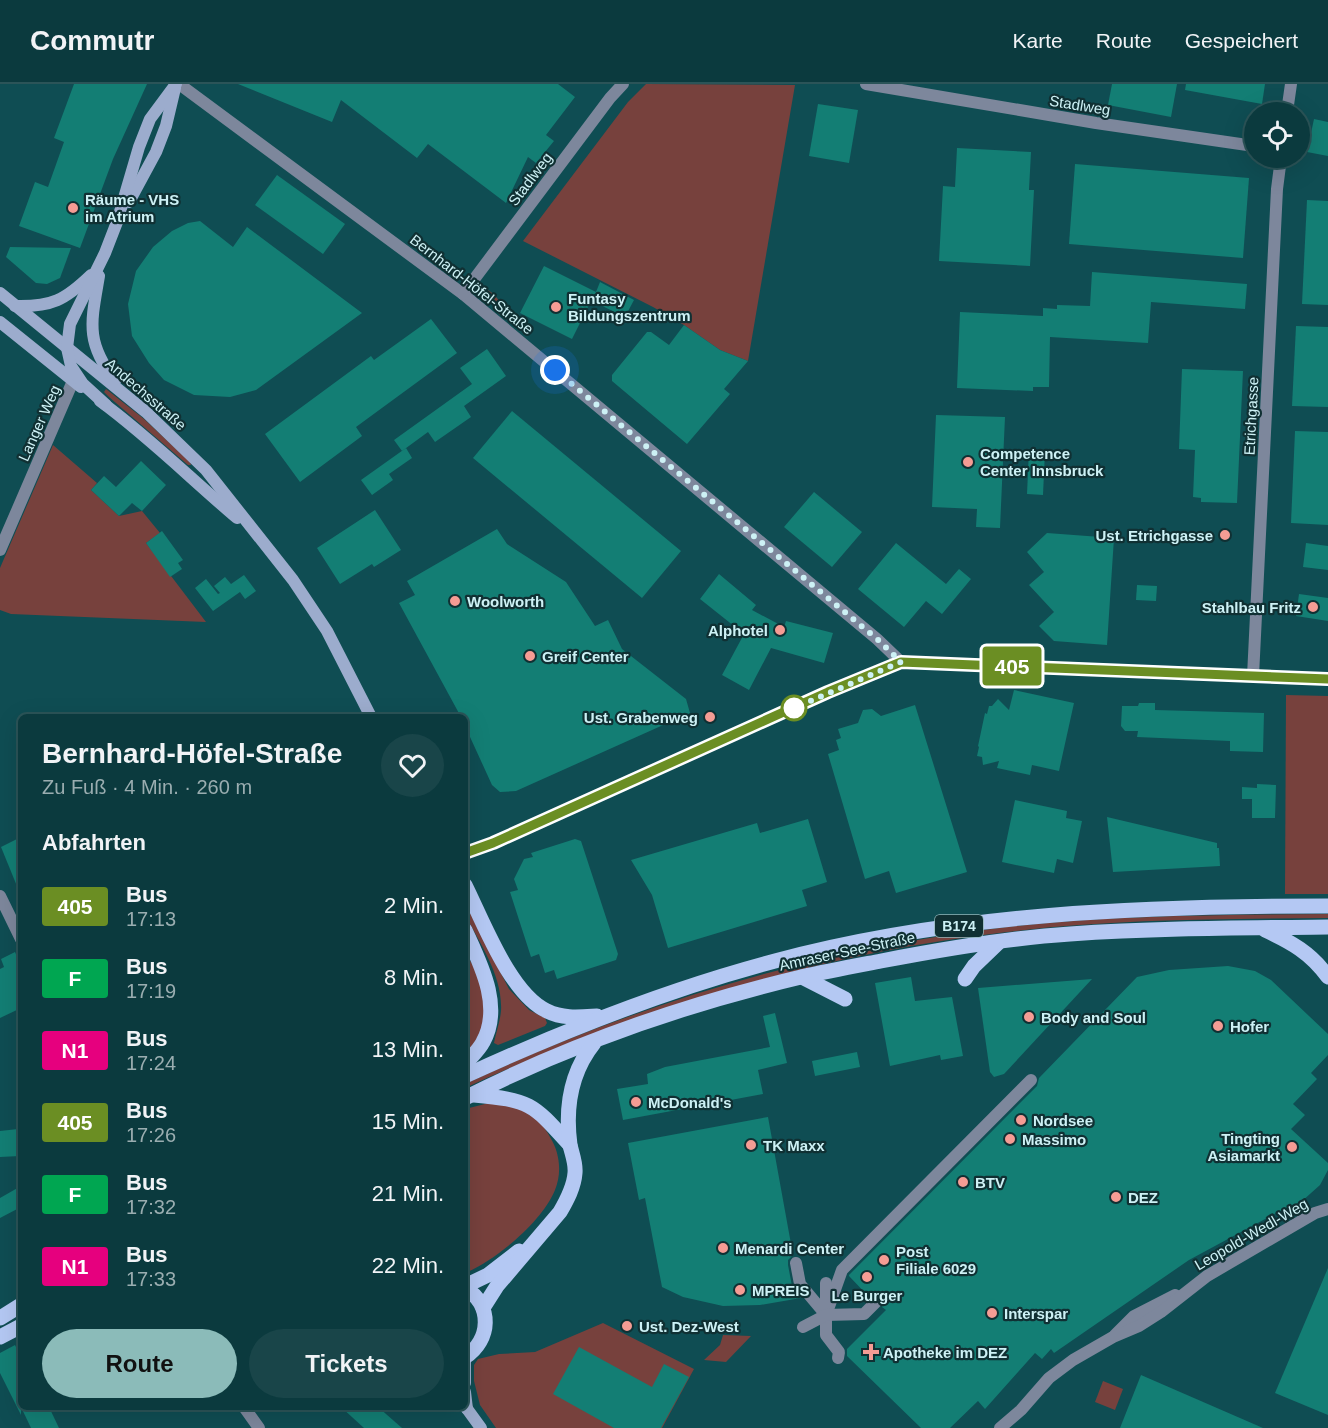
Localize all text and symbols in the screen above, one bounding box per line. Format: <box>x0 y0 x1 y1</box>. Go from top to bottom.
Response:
text: Commutr <box>30 25 154 56</box>
text: Karte <box>1013 29 1063 52</box>
text: Route <box>1096 29 1152 52</box>
text: Gespeichert <box>1185 29 1298 52</box>
street label: Stadlweg <box>1048 92 1112 118</box>
map controls <box>1244 102 1310 168</box>
button: locate <box>1244 102 1310 168</box>
street label: Stadlweg <box>505 149 555 209</box>
place label: Räume - VHS im Atrium <box>85 191 179 225</box>
marker: Räume - VHS im Atrium <box>66 201 80 215</box>
street label: Bernhard-Höfel-Straße <box>407 231 537 337</box>
place label: Funtasy Bildungszentrum <box>568 290 691 324</box>
marker: Funtasy Bildungszentrum <box>549 300 563 314</box>
street label: Andechsstraße <box>102 354 190 434</box>
your location <box>540 355 570 385</box>
street label: Etrichgasse <box>1240 376 1262 456</box>
street label: Langer Weg <box>15 382 63 464</box>
place label: Competence Center Innsbruck <box>980 445 1104 479</box>
marker: Competence Center Innsbruck <box>961 455 975 469</box>
place label: Ust. Etrichgasse <box>1095 527 1213 544</box>
marker: Ust. Etrichgasse <box>1218 528 1232 542</box>
place label: Woolworth <box>467 593 544 610</box>
marker: Woolworth <box>448 594 462 608</box>
place label: Stahlbau Fritz <box>1202 599 1301 616</box>
marker: Stahlbau Fritz <box>1306 600 1320 614</box>
place label: Alphotel <box>708 622 768 639</box>
marker: Alphotel <box>773 623 787 637</box>
line badge: 405 <box>978 646 1046 686</box>
place label: Greif Center <box>542 648 629 665</box>
marker: Greif Center <box>523 649 537 663</box>
text: 405 <box>994 655 1030 678</box>
unlabelled marker <box>781 695 807 721</box>
place label: Ust. Grabenweg <box>584 709 698 726</box>
marker: Ust. Grabenweg <box>703 710 717 724</box>
button: heart <box>381 734 444 797</box>
text: Bernhard-Höfel-Straße <box>42 738 342 769</box>
text: Zu Fuß · 4 Min. · 260 m <box>42 776 252 798</box>
text: Abfahrten <box>42 830 146 855</box>
text: Bus <box>126 882 168 907</box>
text: 2 Min. <box>384 893 444 918</box>
text: 405 <box>57 895 93 918</box>
text: 17:13 <box>126 908 176 930</box>
road number: B174 <box>935 915 983 937</box>
street label: Amraser-See-Straße <box>778 928 916 974</box>
text: Bus <box>126 954 168 979</box>
text: 8 Min. <box>384 965 444 990</box>
text: F <box>69 967 81 990</box>
text: 17:19 <box>126 980 176 1002</box>
place label: Body and Soul <box>1041 1009 1146 1026</box>
marker: Body and Soul <box>1022 1010 1036 1024</box>
place label: Hofer <box>1230 1018 1269 1035</box>
marker: Hofer <box>1211 1019 1225 1033</box>
text: Bus <box>126 1026 168 1051</box>
text: 13 Min. <box>372 1037 444 1062</box>
text: N1 <box>62 1039 88 1062</box>
text: 17:24 <box>126 1052 176 1074</box>
place label: McDonald's <box>648 1094 732 1111</box>
marker: McDonald's <box>629 1095 643 1109</box>
text: Bus <box>126 1098 168 1123</box>
text: 15 Min. <box>372 1109 444 1134</box>
text: 405 <box>57 1111 93 1134</box>
place label: Nordsee <box>1033 1112 1093 1129</box>
marker: Nordsee <box>1014 1113 1028 1127</box>
text: 17:26 <box>126 1124 176 1146</box>
place label: Tingting Asiamarkt <box>1207 1130 1280 1164</box>
place label: Massimo <box>1022 1131 1086 1148</box>
marker: Massimo <box>1003 1132 1017 1146</box>
place label: TK Maxx <box>763 1137 825 1154</box>
marker: TK Maxx <box>744 1138 758 1152</box>
marker: Tingting Asiamarkt <box>1285 1140 1299 1154</box>
text: Bus <box>126 1170 168 1195</box>
place label: BTV <box>975 1174 1005 1191</box>
marker: BTV <box>956 1175 970 1189</box>
text: 21 Min. <box>372 1181 444 1206</box>
text: F <box>69 1183 81 1206</box>
place label: DEZ <box>1128 1189 1158 1206</box>
marker: DEZ <box>1109 1190 1123 1204</box>
street label: Leopold-Wedl-Weg <box>1191 1195 1311 1273</box>
text: 17:32 <box>126 1196 176 1218</box>
place label: Menardi Center <box>735 1240 844 1257</box>
marker: Menardi Center <box>716 1241 730 1255</box>
text: Bus <box>126 1242 168 1267</box>
place label: Post Filiale 6029 <box>896 1243 976 1277</box>
text: 22 Min. <box>372 1253 444 1278</box>
marker: Post Filiale 6029 <box>877 1253 891 1267</box>
text: N1 <box>62 1255 88 1278</box>
text: 17:33 <box>126 1268 176 1290</box>
marker: Le Burger <box>860 1270 874 1284</box>
place label: MPREIS <box>752 1282 810 1299</box>
marker: MPREIS <box>733 1283 747 1297</box>
place label: Le Burger <box>832 1287 903 1304</box>
place label: Interspar <box>1004 1305 1068 1322</box>
marker: Interspar <box>985 1306 999 1320</box>
place label: Ust. Dez-West <box>639 1318 739 1335</box>
marker: Ust. Dez-West <box>620 1319 634 1333</box>
button: Route <box>42 1329 237 1398</box>
button: Tickets <box>249 1329 444 1398</box>
place label: Apotheke im DEZ <box>883 1344 1007 1361</box>
marker: Apotheke im DEZ <box>864 1345 878 1359</box>

